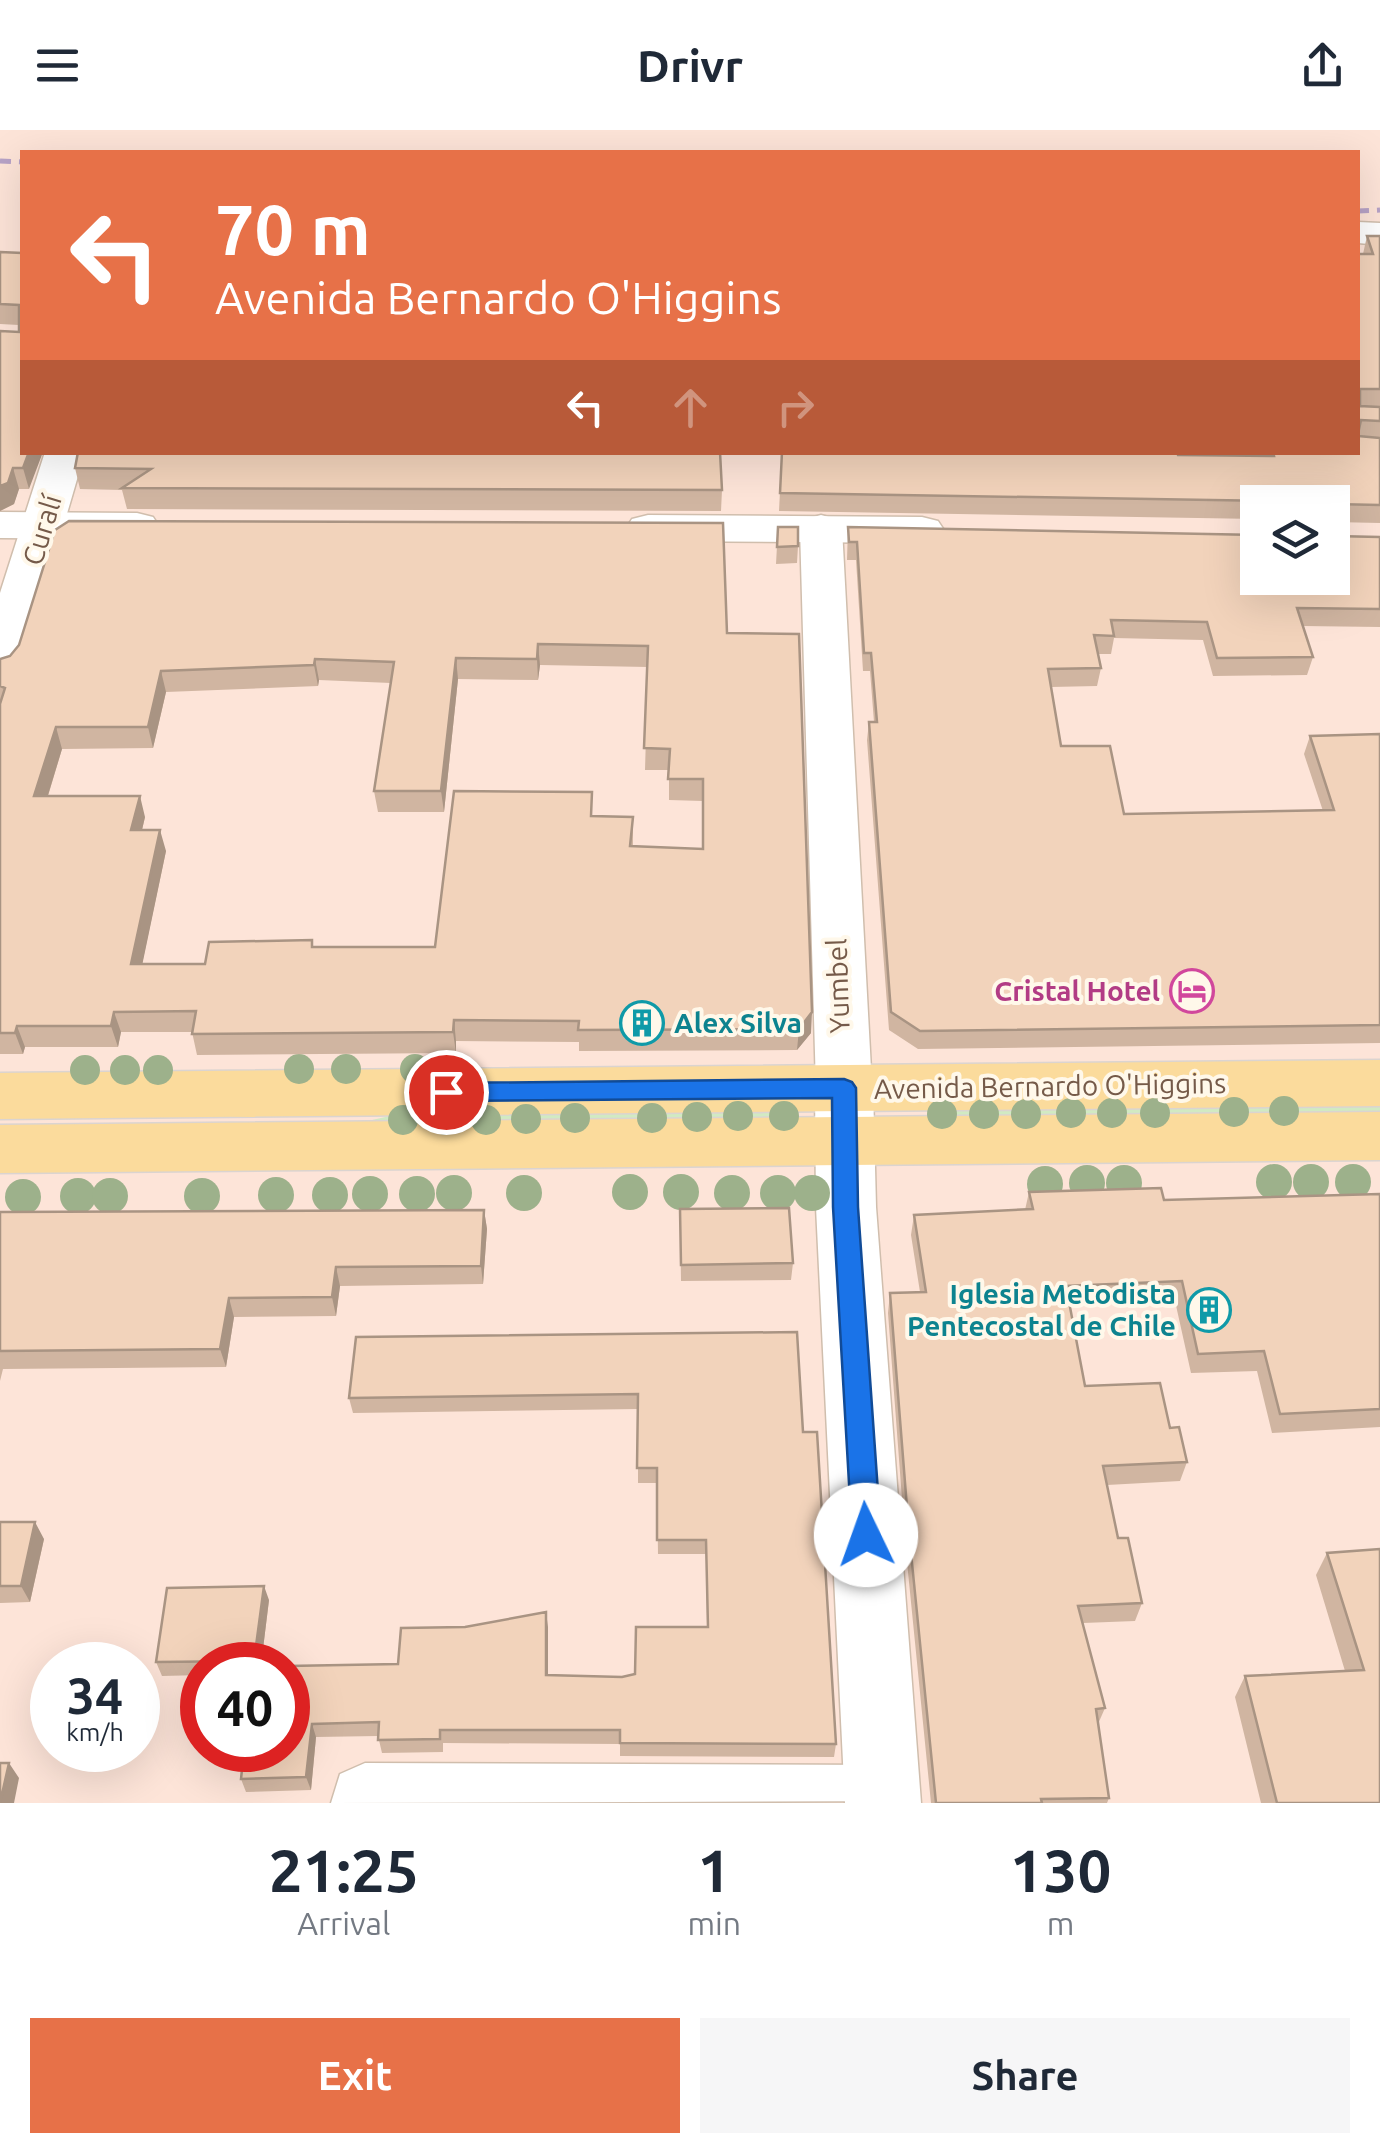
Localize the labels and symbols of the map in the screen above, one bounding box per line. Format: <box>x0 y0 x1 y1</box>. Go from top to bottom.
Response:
street label: Curalí <box>16 490 67 569</box>
street label: Yumbel <box>820 938 855 1034</box>
hotel icon: Cristal Hotel <box>1169 968 1215 1014</box>
place label: Cristal Hotel <box>994 975 1160 1006</box>
building icon: Alex Silva <box>619 1000 665 1046</box>
place label: Alex Silva <box>674 1007 802 1038</box>
pin <box>404 1050 489 1135</box>
street label: Avenida Bernardo O'Higgins <box>873 1067 1226 1104</box>
place label: Iglesia Metodista Pentecostal de Chile <box>907 1278 1176 1341</box>
building icon: Iglesia Metodista Pentecostal de Chile <box>1186 1287 1232 1333</box>
position arrow <box>814 1483 918 1587</box>
speed limit sign: 40 <box>180 1642 310 1772</box>

